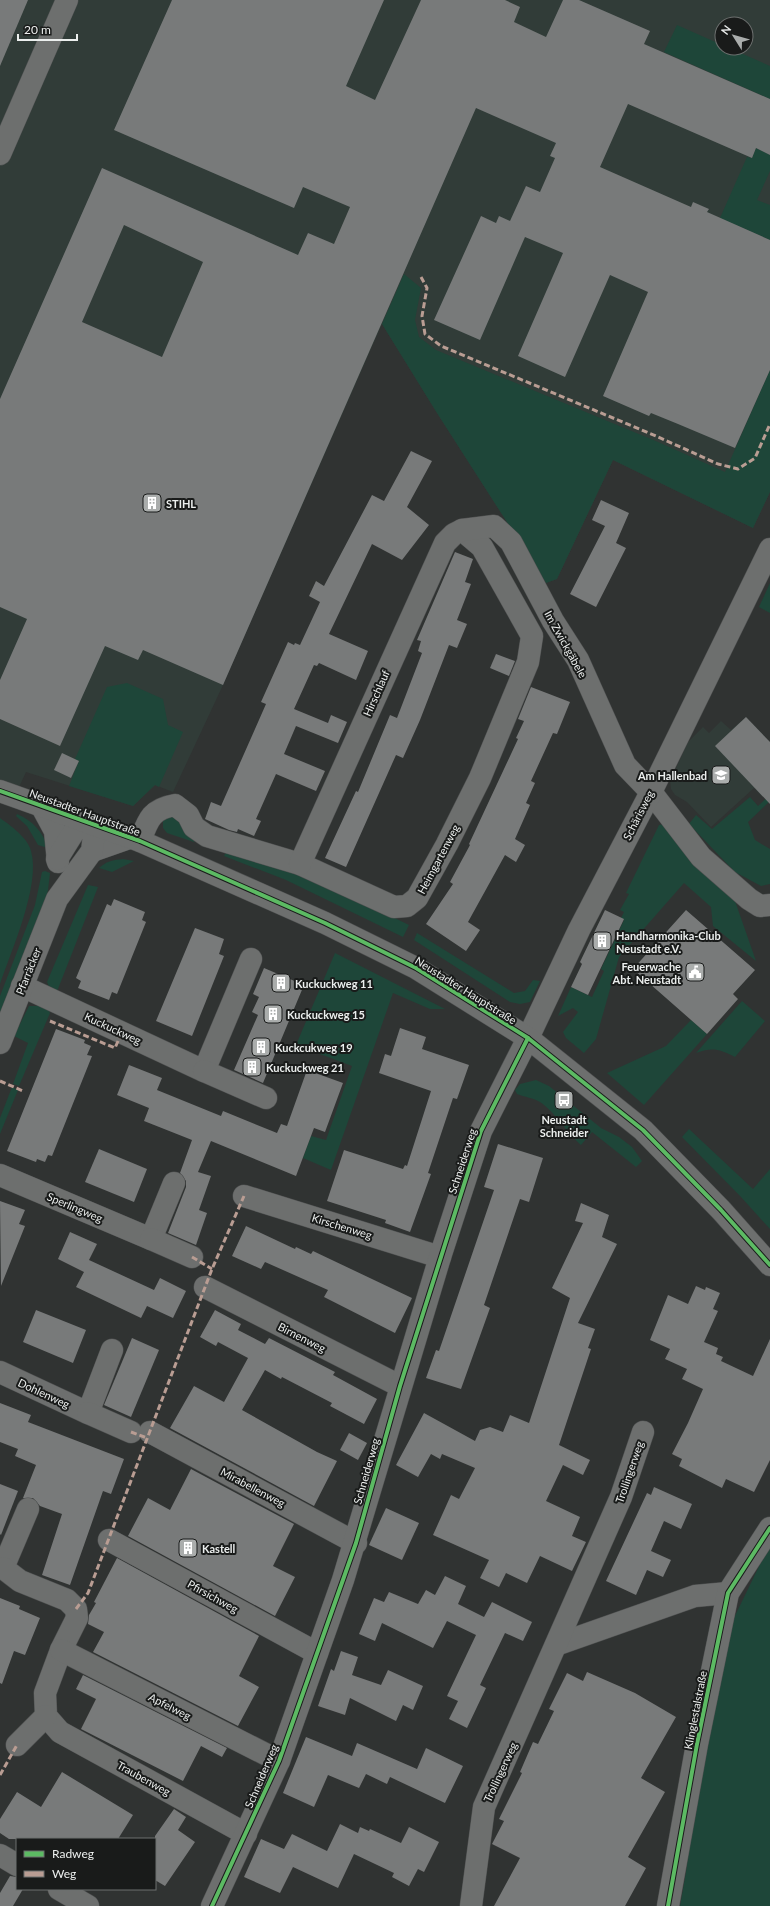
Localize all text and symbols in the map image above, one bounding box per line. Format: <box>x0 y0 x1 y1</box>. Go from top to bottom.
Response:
scale bar <box>18 16 77 42</box>
north arrow <box>714 16 754 56</box>
text: 20 m <box>24 22 51 37</box>
text: N <box>718 22 733 37</box>
building icon: STIHL <box>141 492 163 514</box>
place label: STIHL <box>166 497 196 510</box>
street label: Im Zwickgäbele <box>542 608 590 680</box>
street label: Hirschlauf <box>360 668 392 718</box>
school or university icon: Am Hallenbad <box>710 764 732 786</box>
place label: Am Hallenbad <box>637 769 707 782</box>
street label: Neustadter Hauptstraße <box>28 786 142 838</box>
street label: Schärisweg <box>620 788 656 842</box>
street label: Heimgartenweg <box>414 822 462 896</box>
place label: Handharmonika-Club Neustadt e.V. <box>616 929 721 955</box>
building icon: Handharmonika-Club Neustadt e.V. <box>591 930 613 952</box>
street label: Pfarräcker <box>13 946 43 996</box>
street label: Neustadter Hauptstraße <box>413 953 519 1027</box>
place label: Feuerwache Abt. Neustadt <box>612 960 682 986</box>
public building icon: Feuerwache Abt. Neustadt <box>684 961 706 983</box>
building icon: Kuckuckweg 11 <box>270 972 292 994</box>
place label: Kuckuckweg 11 <box>295 977 373 990</box>
building icon: Kuckuckweg 15 <box>262 1003 284 1025</box>
place label: Kuckuckweg 15 <box>287 1008 365 1021</box>
street label: Kuckuckweg <box>83 1009 144 1047</box>
building icon: Kuckcukweg 19 <box>250 1036 272 1058</box>
place label: Kuckcukweg 19 <box>275 1041 353 1054</box>
building icon: Kuckuckweg 21 <box>241 1056 263 1078</box>
place label: Kuckuckweg 21 <box>266 1061 344 1074</box>
bus stop icon: Neustadt Schneider <box>553 1089 575 1111</box>
place label: Neustadt Schneider <box>540 1113 589 1139</box>
street label: Schneiderweg <box>445 1126 479 1195</box>
street label: Sperlingweg <box>45 1189 105 1225</box>
street label: Kirschenweg <box>310 1211 374 1241</box>
street label: Birnenweg <box>276 1319 328 1355</box>
street label: Dohlenweg <box>16 1375 72 1411</box>
street label: Schneiderweg <box>350 1436 382 1505</box>
street label: Trollingerweg <box>612 1439 646 1505</box>
street label: Mirabellenweg <box>218 1465 288 1510</box>
building icon: Kastell <box>177 1537 199 1559</box>
place label: Kastell <box>202 1542 236 1555</box>
street label: Pfirsichweg <box>185 1577 241 1615</box>
street label: Klinglestalstraße <box>681 1669 709 1750</box>
street label: Apfelweg <box>147 1690 194 1722</box>
street label: Trollingerweg <box>480 1740 520 1804</box>
street label: Schneiderweg <box>242 1742 280 1810</box>
street label: Traubenweg <box>115 1758 173 1798</box>
legend <box>16 1838 156 1890</box>
text: Radweg <box>52 1846 94 1861</box>
text: Weg <box>52 1866 76 1881</box>

